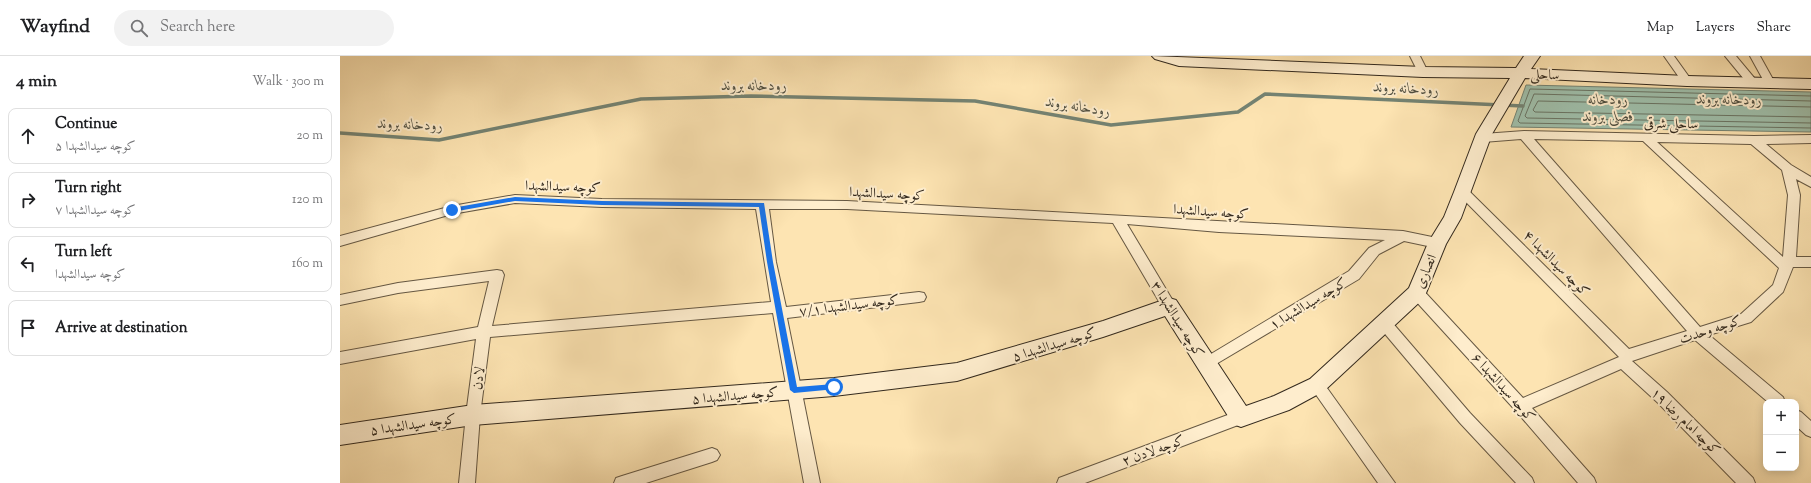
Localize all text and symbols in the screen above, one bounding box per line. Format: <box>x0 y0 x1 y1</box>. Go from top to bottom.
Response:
search box <box>114 10 394 46</box>
text: Wayfind <box>20 14 90 41</box>
icon: search <box>128 17 150 39</box>
text: Search here <box>160 17 235 38</box>
text: Map <box>1647 18 1674 38</box>
text: Layers <box>1696 18 1734 38</box>
text: Share <box>1756 18 1791 38</box>
street label: ساحلی <box>1530 65 1560 86</box>
text: 4 min <box>16 70 57 94</box>
text: Walk · 300 m <box>252 73 324 91</box>
water label: رودخانه بروند <box>721 76 787 97</box>
water label: رودخانه بروند <box>1372 77 1439 102</box>
water label: رودخانه بروند <box>1696 89 1762 112</box>
water label: رودخانه فصلی بروند <box>1582 90 1634 128</box>
water label: رودخانه بروند <box>1044 92 1112 123</box>
text: Continue <box>55 114 117 135</box>
water label: رودخانه بروند <box>377 114 443 137</box>
street label: ساحلی شرقی <box>1644 115 1698 135</box>
icon: ahead <box>17 125 39 147</box>
text: 20 m <box>297 127 323 145</box>
text: کوچه سیدالشهدا ۵ <box>55 138 136 156</box>
street label: کوچه سیدالشهدا <box>525 177 601 199</box>
text: Turn right <box>55 178 121 199</box>
street label: کوچه سیدالشهدا <box>849 183 925 207</box>
icon: right <box>17 189 39 211</box>
text: 120 m <box>292 191 323 209</box>
street label: کوچه سیدالشهدا <box>1172 200 1249 226</box>
route end <box>443 201 461 219</box>
text: کوچه سیدالشهدا ۷ <box>55 202 136 220</box>
street label: کوچه سیدالشهدا ۴ <box>1518 227 1593 302</box>
text: Turn left <box>55 242 112 263</box>
street label: انصاری <box>1411 252 1443 292</box>
icon: left <box>17 253 39 275</box>
text: 160 m <box>292 255 323 273</box>
text: کوچه سیدالشهدا <box>55 266 125 284</box>
street label: کوچه سیدالشهدا ۱ <box>1267 274 1351 336</box>
street label: کوچه سیدالشهدا ۳ <box>1145 278 1208 362</box>
street label: کوچه سیدالشهدا ۷/۱ <box>798 291 901 323</box>
street label: کوچه وحدت <box>1677 311 1744 350</box>
icon: arrive <box>17 317 39 339</box>
text: Arrive at destination <box>55 318 188 339</box>
street label: کوچه سیدالشهدا ۵ <box>1010 324 1099 368</box>
street label: کوچه سیدالشهدا ۶ <box>1466 349 1539 427</box>
street label: لادن <box>469 365 491 391</box>
route start <box>825 378 843 396</box>
street label: کوچه سیدالشهدا ۵ <box>691 383 779 411</box>
street label: کوچه امام رضا ۱۹ <box>1645 384 1724 462</box>
map controls <box>1763 399 1799 471</box>
button: + <box>1763 399 1799 435</box>
street label: کوچه سیدالشهدا ۵ <box>369 410 458 442</box>
street label: کوچه لادن ۲ <box>1120 431 1188 472</box>
button: − <box>1763 435 1799 471</box>

